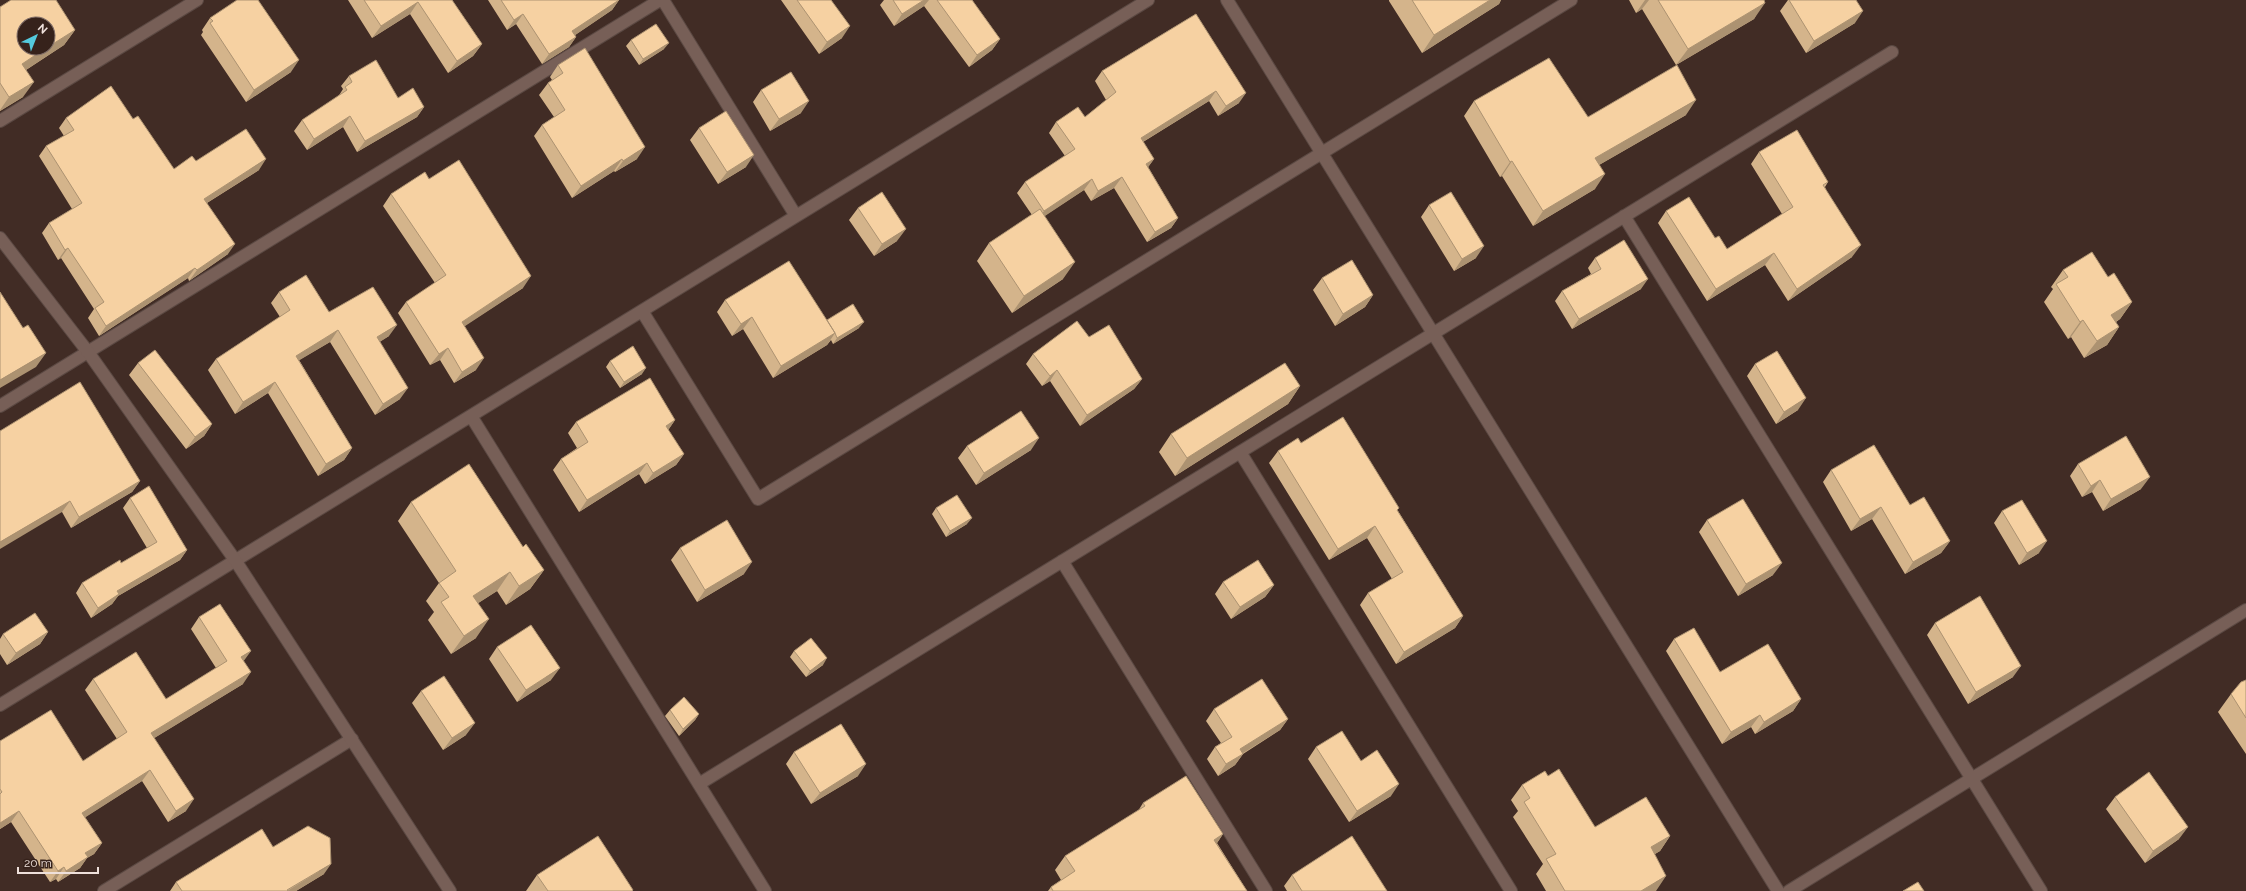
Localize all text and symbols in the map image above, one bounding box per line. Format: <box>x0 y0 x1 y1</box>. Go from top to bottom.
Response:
north arrow <box>16 16 56 56</box>
text: N <box>35 21 50 37</box>
scale bar <box>18 849 98 875</box>
text: 20 m <box>24 856 52 870</box>

